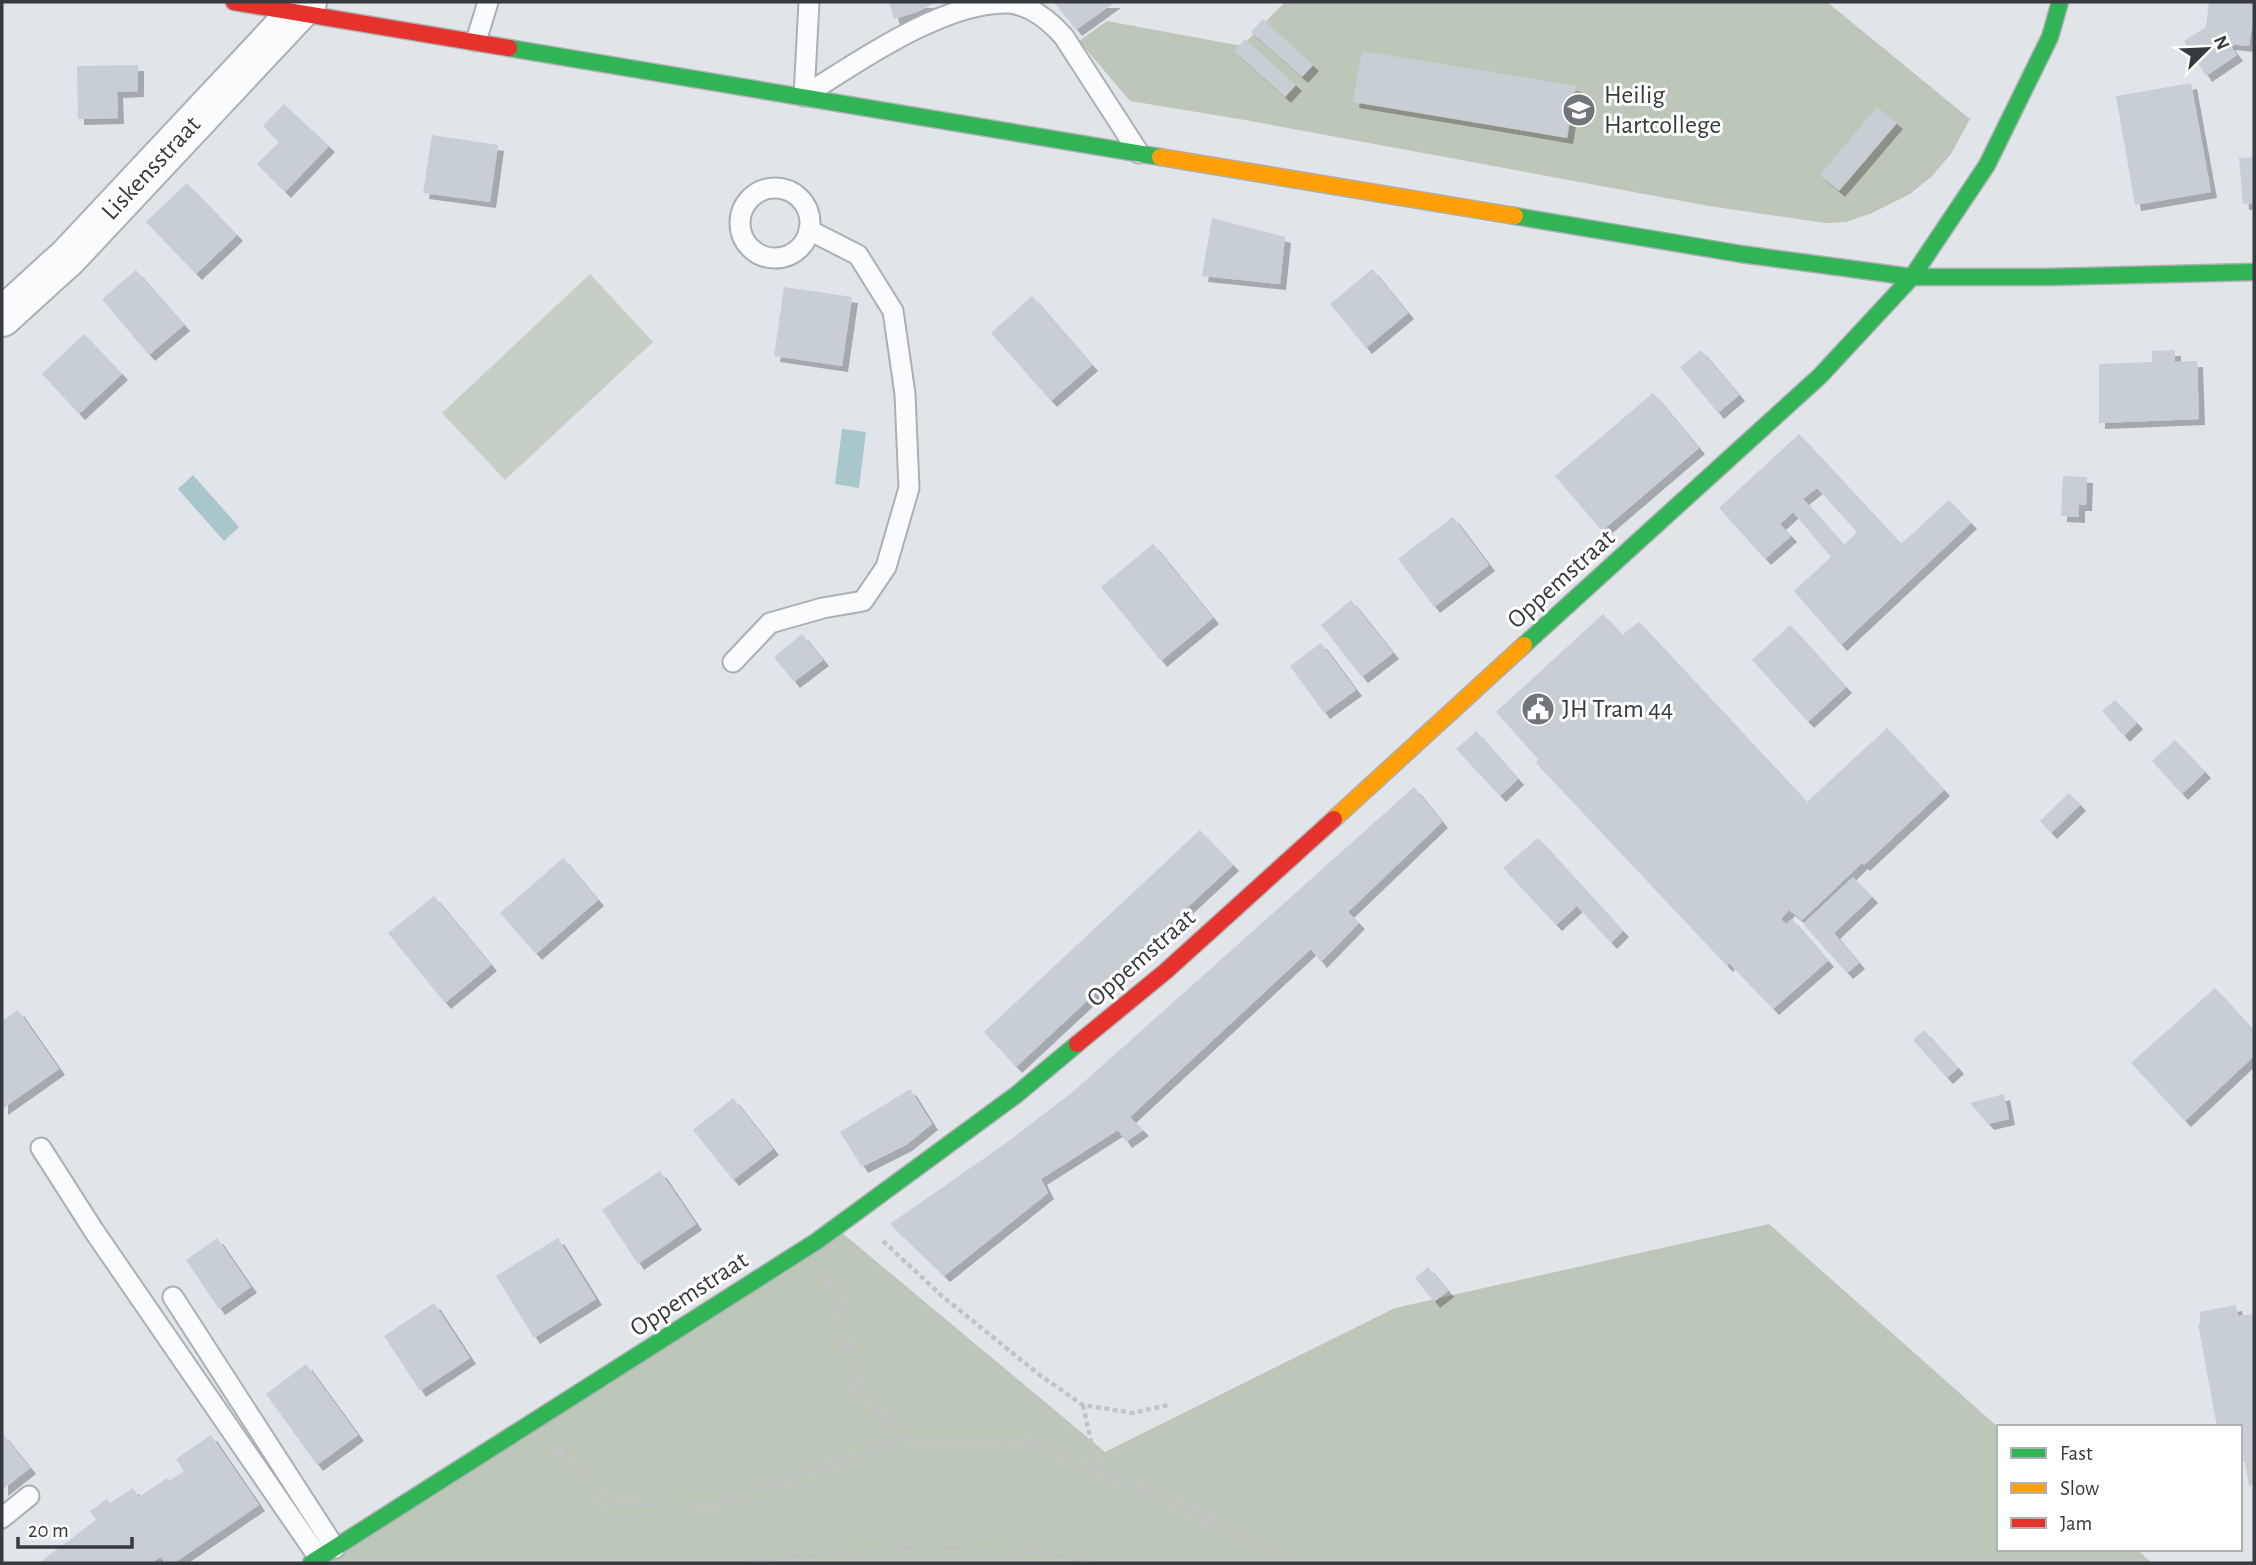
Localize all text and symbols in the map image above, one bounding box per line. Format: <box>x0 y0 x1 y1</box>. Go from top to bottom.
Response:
north arrow <box>2172 14 2242 84</box>
text: N <box>2210 33 2233 53</box>
place label: Heilig Hartcollege <box>1604 82 1721 138</box>
school or university icon: Heilig Hartcollege <box>1560 91 1598 129</box>
street label: Liskensstraat <box>97 111 205 225</box>
street label: Oppemstraat <box>1502 524 1620 634</box>
public building icon: JH Tram 44 <box>1519 690 1557 728</box>
place label: JH Tram 44 <box>1562 696 1673 722</box>
street label: Oppemstraat <box>1082 904 1200 1012</box>
street label: Oppemstraat <box>626 1247 752 1341</box>
legend <box>1997 1425 2242 1551</box>
text: Fast <box>2060 1443 2093 1464</box>
text: Slow <box>2060 1478 2099 1499</box>
scale bar <box>18 1506 131 1550</box>
text: Jam <box>2060 1513 2092 1534</box>
text: 20 m <box>28 1520 69 1541</box>

